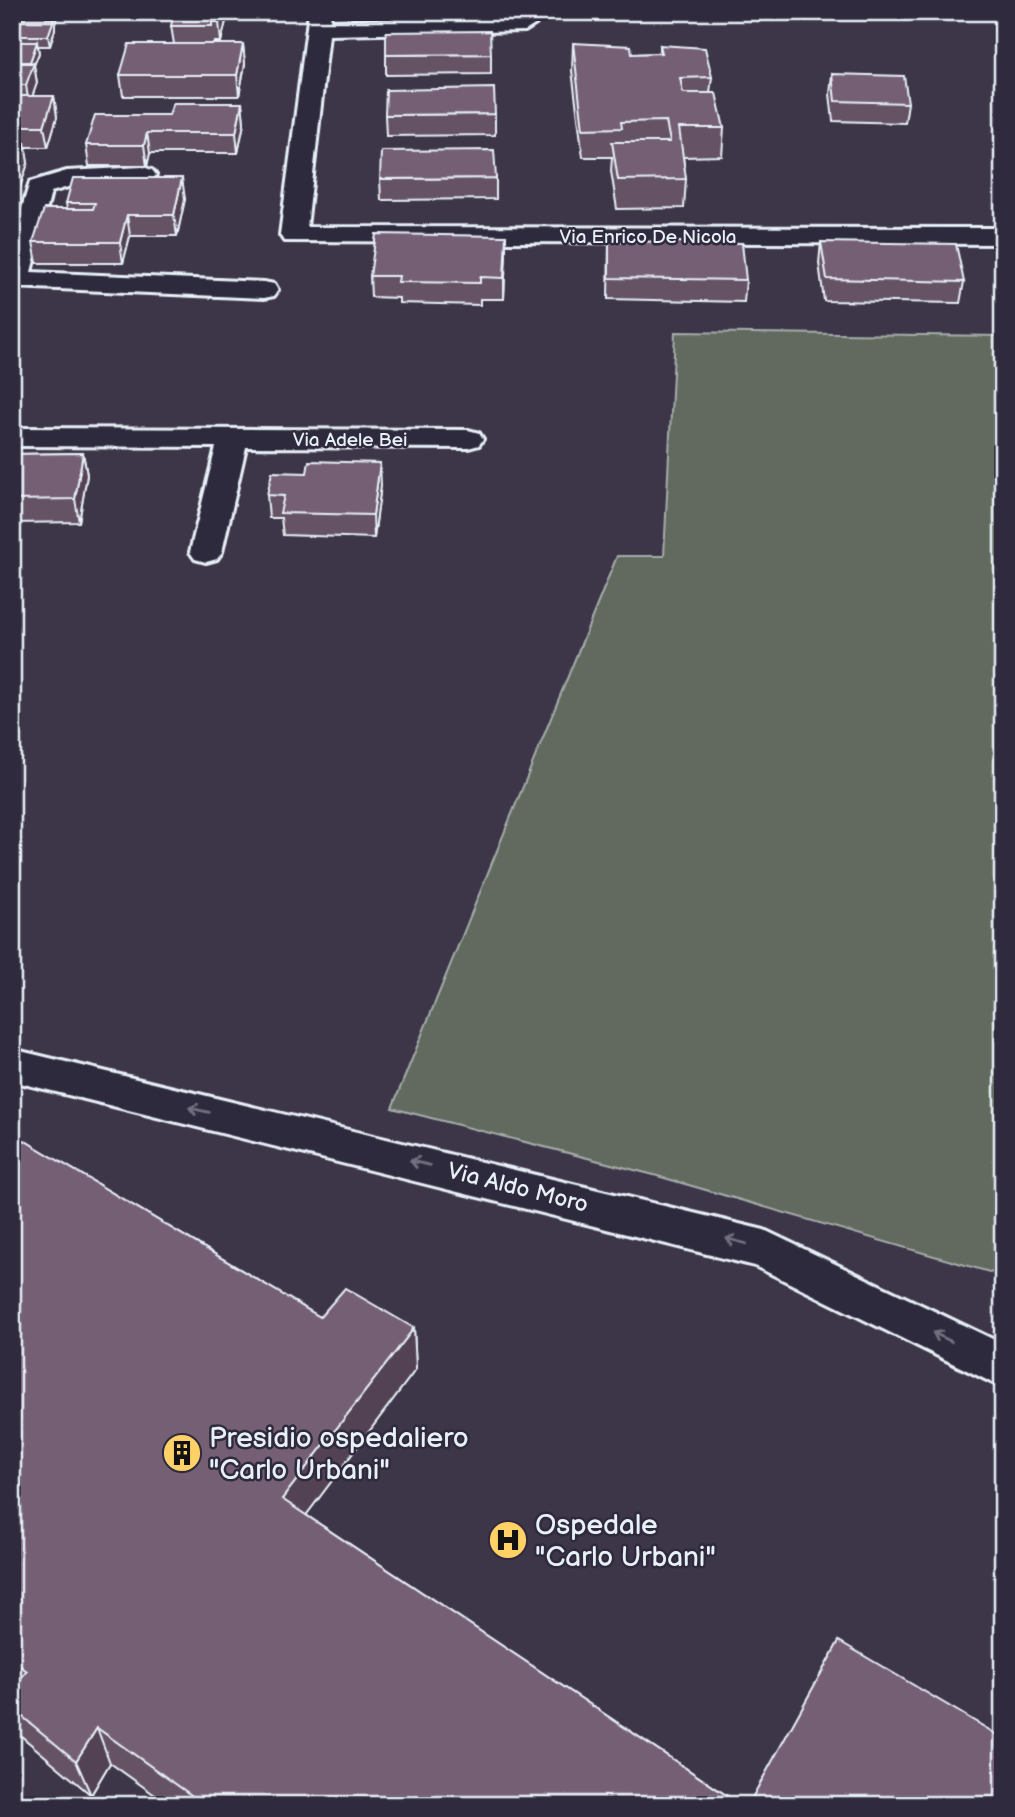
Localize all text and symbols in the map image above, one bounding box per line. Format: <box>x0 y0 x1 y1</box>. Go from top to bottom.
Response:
street label: Via Enrico De Nicola <box>559 226 737 249</box>
street label: Via Adele Bei <box>293 429 407 452</box>
one-way arrow <box>188 1103 211 1116</box>
one-way arrow <box>409 1156 432 1169</box>
street label: Via Aldo Moro <box>444 1157 591 1219</box>
one-way arrow <box>725 1234 748 1247</box>
one-way arrow <box>932 1329 953 1343</box>
place label: Presidio ospedaliero "Carlo Urbani" <box>209 1422 469 1487</box>
building icon: Presidio ospedaliero "Carlo Urbani" <box>161 1432 203 1474</box>
place label: Ospedale "Carlo Urbani" <box>535 1509 716 1574</box>
hospital icon: Ospedale "Carlo Urbani" <box>487 1519 529 1561</box>

